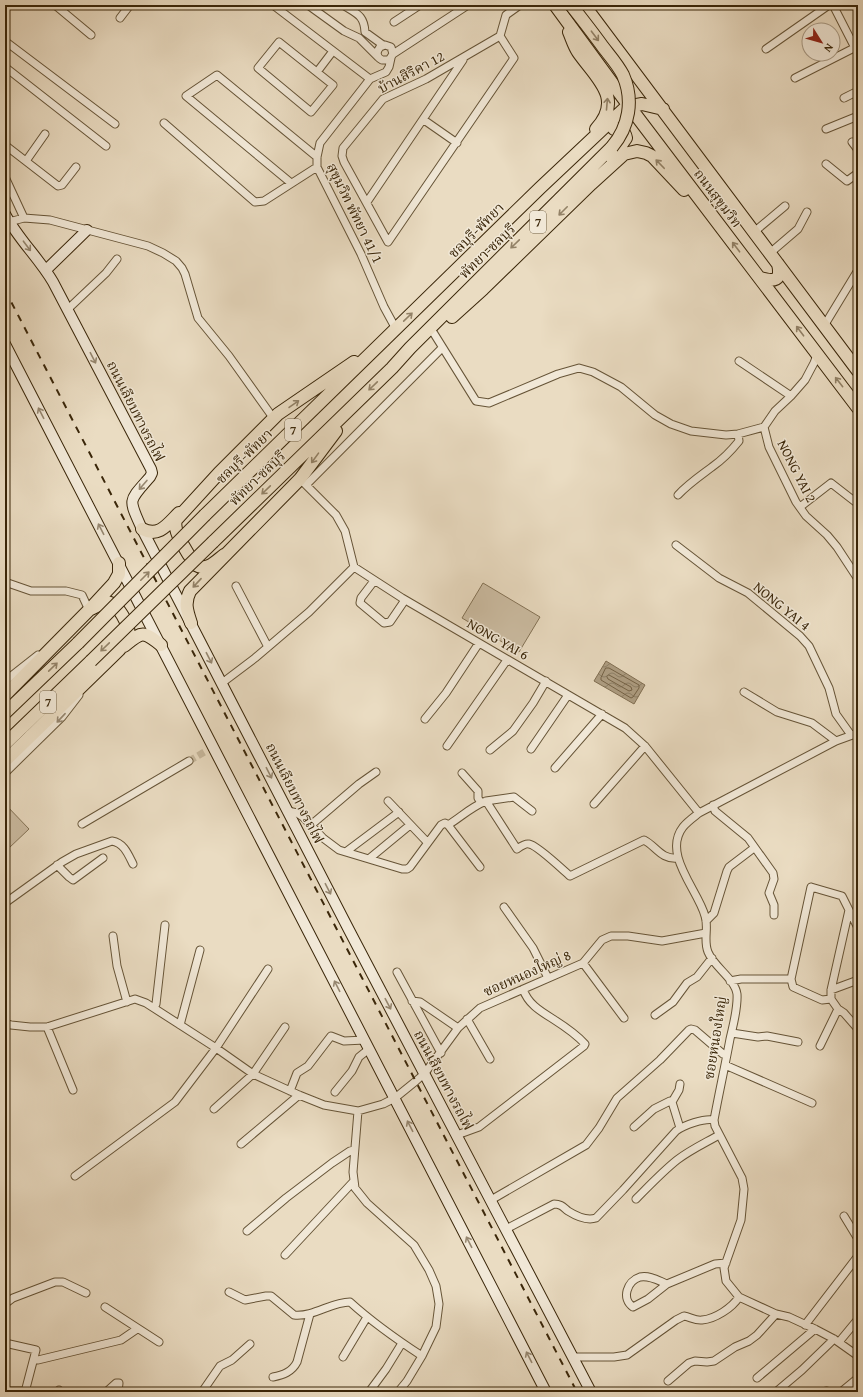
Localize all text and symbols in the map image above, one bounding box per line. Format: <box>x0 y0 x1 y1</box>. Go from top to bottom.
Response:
north arrow <box>801 22 841 62</box>
one-way arrow <box>591 31 599 42</box>
text: N <box>820 40 838 56</box>
street label: บ้านสิริคา 12 <box>374 46 448 98</box>
one-way arrow <box>604 98 611 111</box>
street label: สุขุมวิท พัทยา 41/1 <box>322 159 388 267</box>
one-way arrow <box>655 159 665 169</box>
street label: ถนนสุขุมวิท <box>689 164 747 232</box>
street label: ชลบุรี-พัทยา <box>444 198 508 262</box>
one-way arrow <box>558 206 568 216</box>
road number: 7 <box>530 211 546 233</box>
street label: พัทยา-ชลบุรี <box>454 219 520 283</box>
one-way arrow <box>510 239 520 249</box>
one-way arrow <box>23 241 31 252</box>
one-way arrow <box>732 242 740 253</box>
one-way arrow <box>403 312 413 322</box>
one-way arrow <box>796 326 804 337</box>
one-way arrow <box>90 352 97 364</box>
street label: ถนนเลียบทางรถไฟ <box>102 357 170 465</box>
one-way arrow <box>834 377 843 388</box>
one-way arrow <box>368 381 378 391</box>
one-way arrow <box>288 400 299 408</box>
one-way arrow <box>37 407 44 419</box>
road number: 7 <box>285 419 301 441</box>
street label: ชลบุรี-พัทยา <box>211 424 277 488</box>
street label: NONG YAI 2 <box>773 436 821 506</box>
street label: พัทยา-ชลบุรี <box>224 446 290 510</box>
one-way arrow <box>311 453 319 464</box>
one-way arrow <box>139 479 148 490</box>
one-way arrow <box>261 485 271 495</box>
one-way arrow <box>97 523 104 535</box>
one-way arrow <box>140 571 150 581</box>
street label: NONG YAI 4 <box>749 577 815 635</box>
one-way arrow <box>192 578 202 588</box>
street label: NONG YAI 6 <box>464 613 533 665</box>
one-way arrow <box>100 643 110 652</box>
one-way arrow <box>206 652 213 664</box>
one-way arrow <box>48 662 58 672</box>
road number: 7 <box>40 691 56 713</box>
one-way arrow <box>57 712 66 723</box>
street label: ถนนเลียบทางรถไฟ <box>261 739 329 847</box>
one-way arrow <box>265 767 273 779</box>
one-way arrow <box>325 883 332 895</box>
street label: ซอยหนองใหญ่ 8 <box>480 945 574 1001</box>
one-way arrow <box>333 980 340 992</box>
street label: ซอยหนองใหญ่ <box>699 995 731 1081</box>
one-way arrow <box>385 998 393 1010</box>
street label: ถนนเลียบทางรถไฟ <box>409 1026 479 1134</box>
one-way arrow <box>405 1120 413 1132</box>
one-way arrow <box>465 1236 472 1248</box>
one-way arrow <box>524 1352 532 1364</box>

